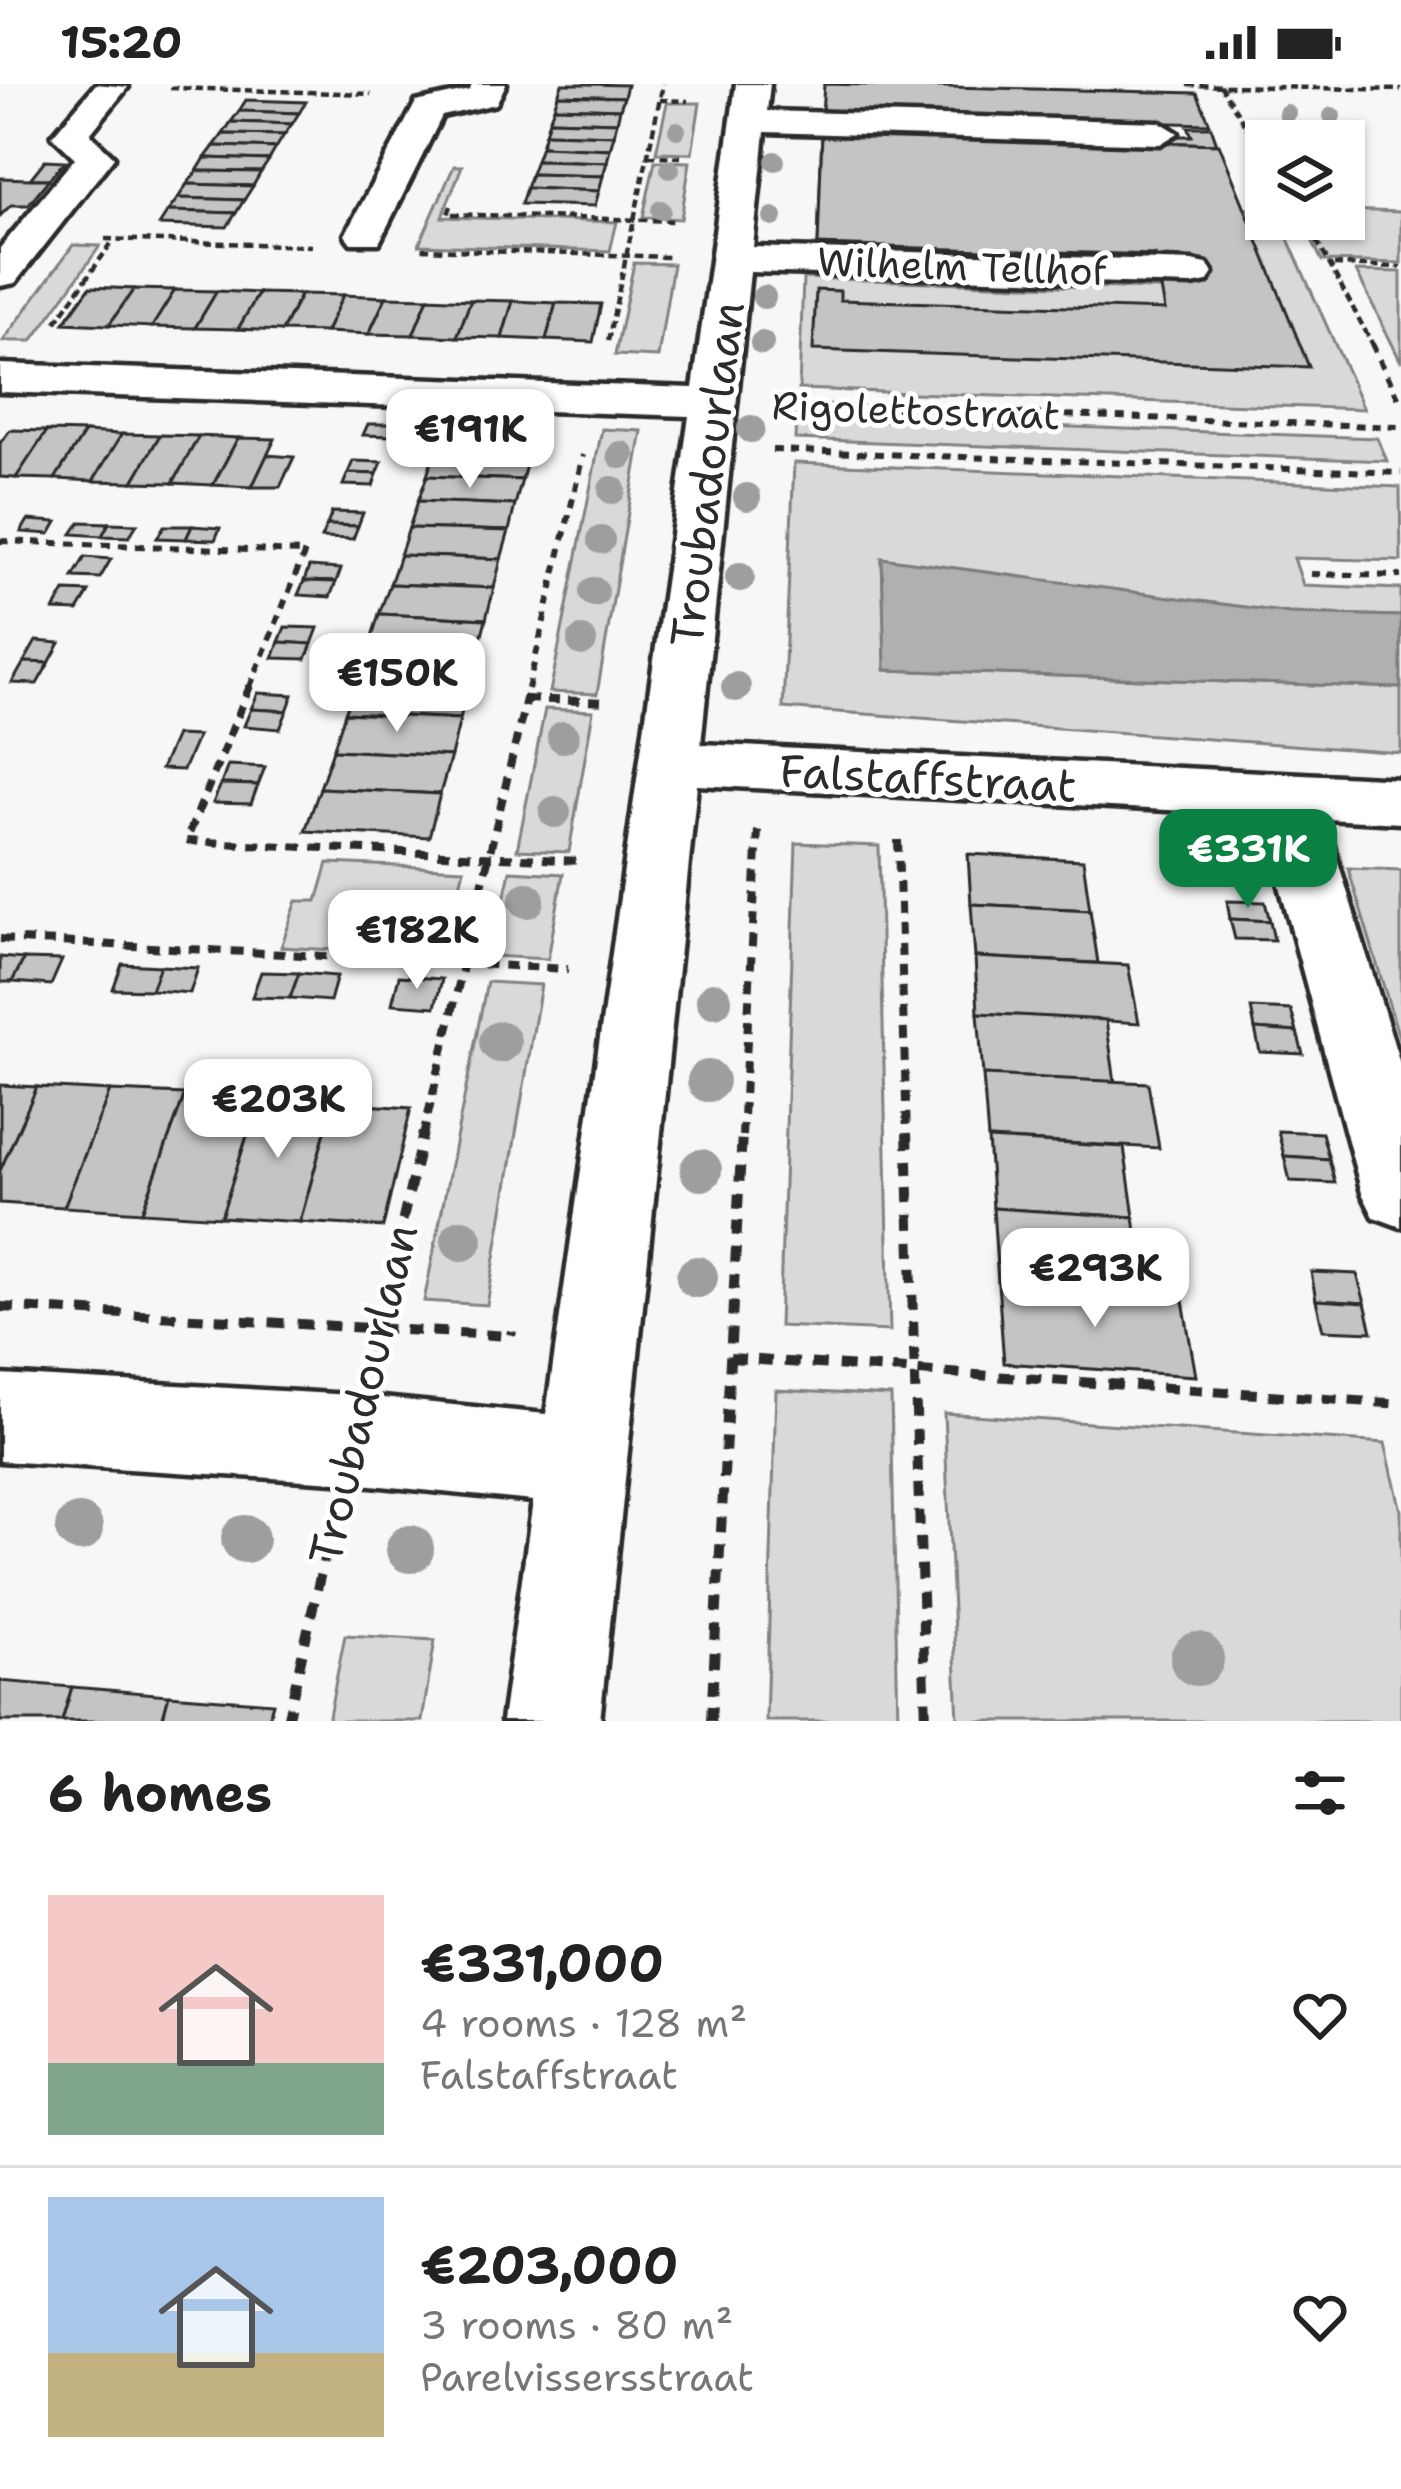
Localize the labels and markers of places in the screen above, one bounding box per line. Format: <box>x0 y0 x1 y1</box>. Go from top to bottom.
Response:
pin: €191K <box>386 389 554 491</box>
pin: €150K <box>313 633 481 735</box>
pin: €331K <box>1164 809 1332 911</box>
pin: €182K <box>333 890 501 992</box>
pin: €203K <box>194 1059 362 1161</box>
pin: €293K <box>1011 1228 1179 1330</box>

